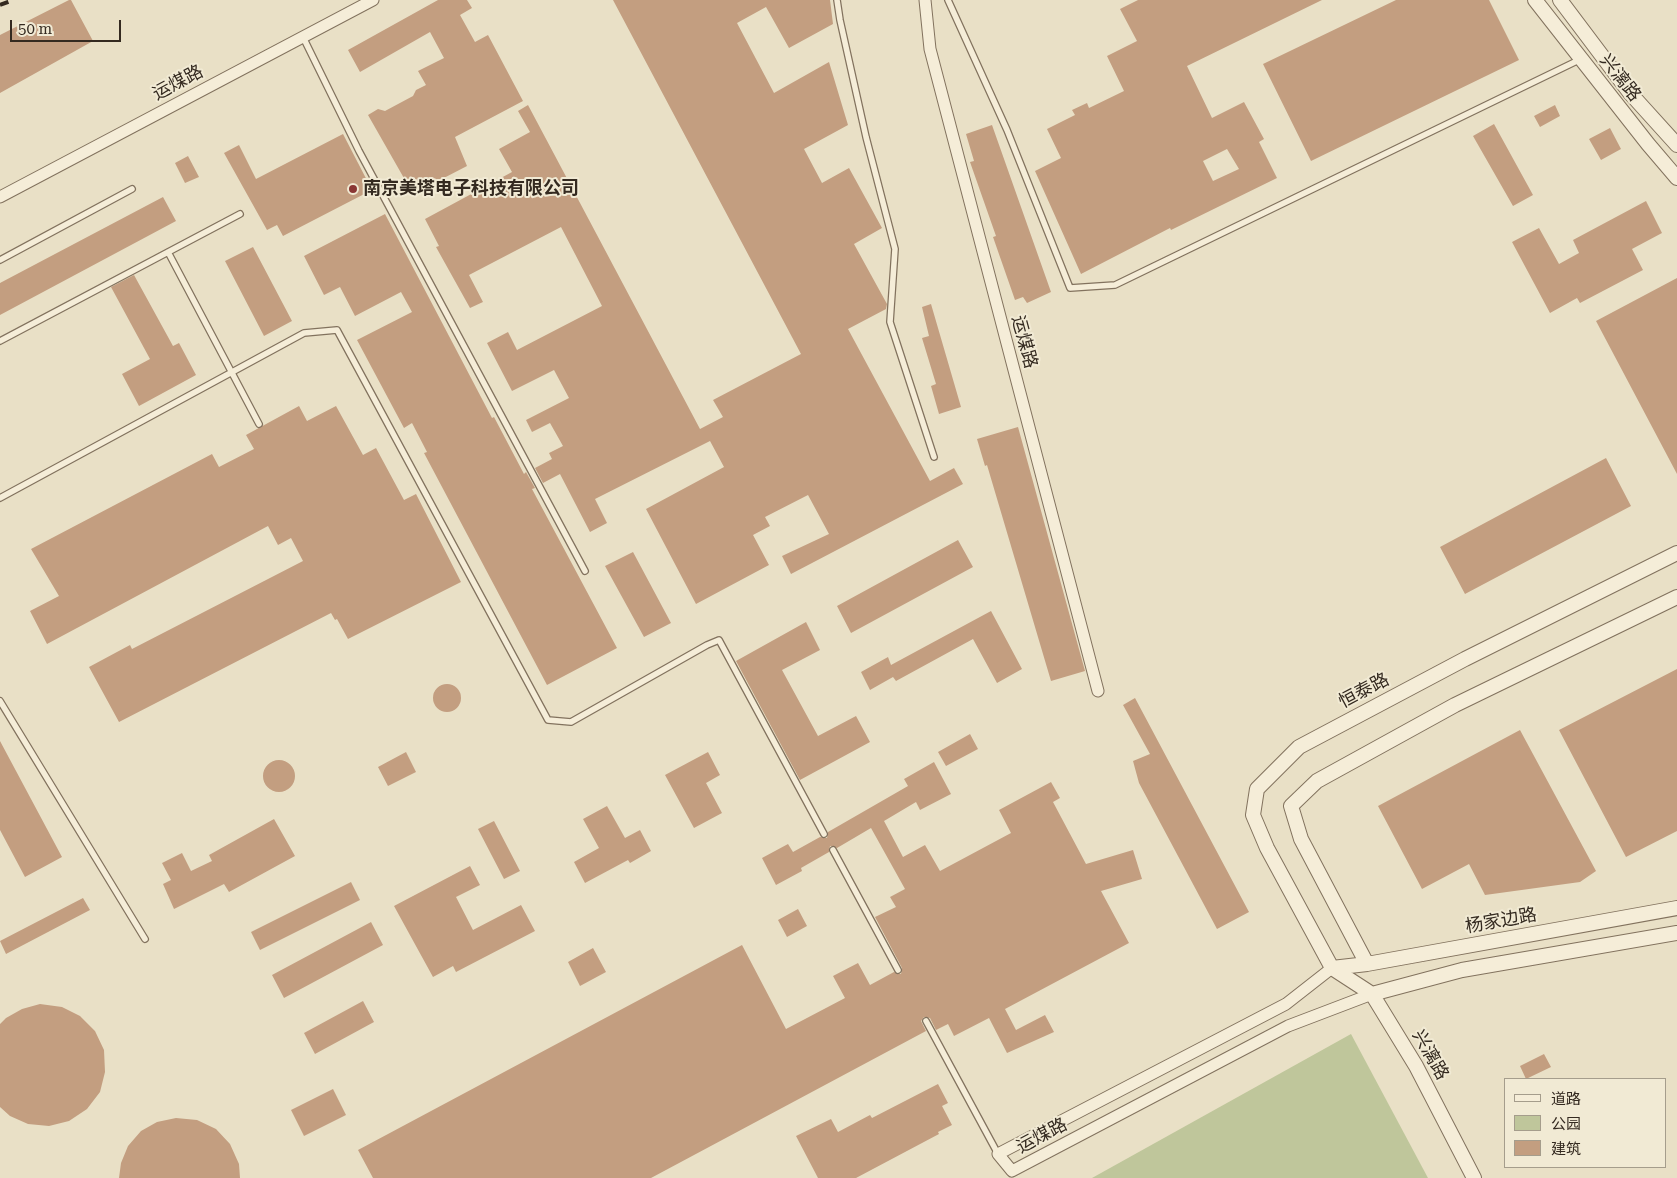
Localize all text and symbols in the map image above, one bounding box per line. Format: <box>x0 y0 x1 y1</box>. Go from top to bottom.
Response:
scale bar <box>12 10 124 42</box>
text: 50 m <box>18 20 52 38</box>
street label: 兴漓路 <box>1595 50 1645 106</box>
street label: 运煤路 <box>149 61 207 105</box>
place label: 南京美塔电子科技有限公司 <box>363 178 579 200</box>
marker: 南京美塔电子科技有限公司 <box>347 183 359 195</box>
street label: 运煤路 <box>1007 313 1041 371</box>
street label: 恒泰路 <box>1335 669 1393 713</box>
street label: 杨家边路 <box>1464 904 1538 938</box>
street label: 兴漓路 <box>1407 1026 1453 1084</box>
legend <box>1504 1078 1667 1168</box>
text: 道路 <box>1551 1090 1581 1108</box>
street label: 运煤路 <box>1013 1114 1071 1158</box>
text: 公园 <box>1551 1115 1581 1133</box>
text: 建筑 <box>1551 1140 1581 1158</box>

